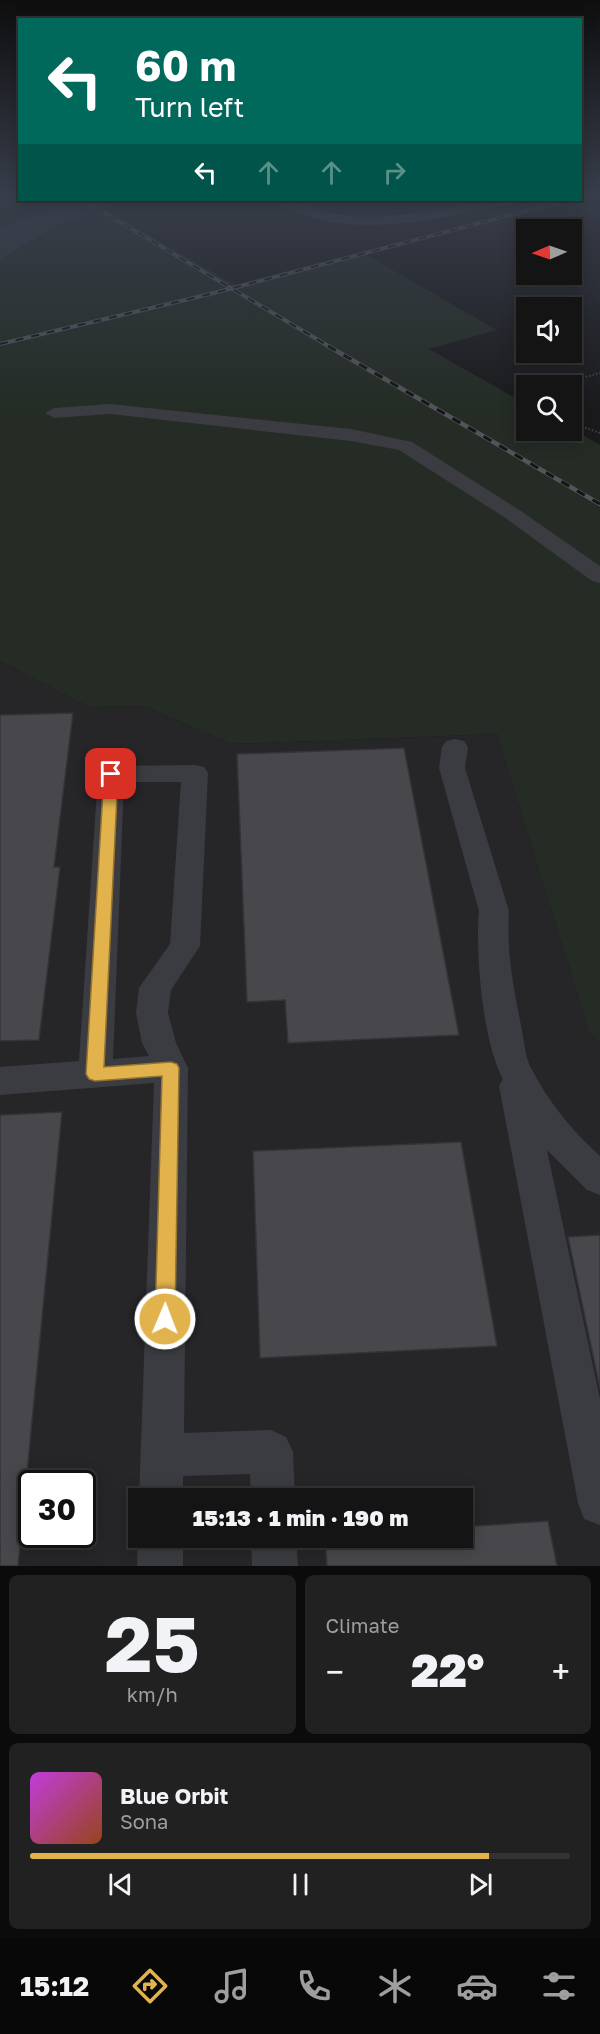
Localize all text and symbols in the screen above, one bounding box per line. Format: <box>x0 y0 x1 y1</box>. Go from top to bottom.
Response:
text: 60 m <box>135 40 236 90</box>
icon: left <box>36 42 114 120</box>
text: Turn left <box>135 91 244 123</box>
icon: left <box>189 156 222 189</box>
icon: ahead <box>252 156 285 189</box>
icon: ahead <box>315 156 348 189</box>
icon: right <box>378 156 411 189</box>
north arrow <box>516 219 582 285</box>
map controls <box>516 219 582 441</box>
button: sound <box>516 297 582 363</box>
button: search <box>516 375 582 441</box>
pin <box>85 748 136 799</box>
icon: arrive <box>94 757 127 790</box>
position arrow <box>133 1287 197 1351</box>
speed limit sign: 30 <box>18 1470 96 1548</box>
text: 15:13 · 1 min · 190 m <box>193 1504 408 1531</box>
text: 25 <box>105 1596 200 1689</box>
text: Climate <box>326 1613 399 1637</box>
text: 22° <box>411 1643 484 1697</box>
text: − <box>326 1652 344 1691</box>
text: + <box>552 1652 570 1691</box>
text: km/h <box>127 1682 178 1706</box>
text: Blue Orbit <box>120 1782 228 1809</box>
text: Sona <box>120 1809 168 1833</box>
icon: previous <box>104 1868 137 1901</box>
icon: pause <box>284 1868 317 1901</box>
icon: next <box>464 1868 497 1901</box>
icon: directions <box>129 1965 171 2007</box>
icon: music <box>211 1965 253 2007</box>
icon: phone <box>293 1965 335 2007</box>
icon: climate <box>374 1965 416 2007</box>
icon: car <box>456 1965 498 2007</box>
icon: filters <box>538 1965 580 2007</box>
text: 15:12 <box>20 1970 89 2002</box>

